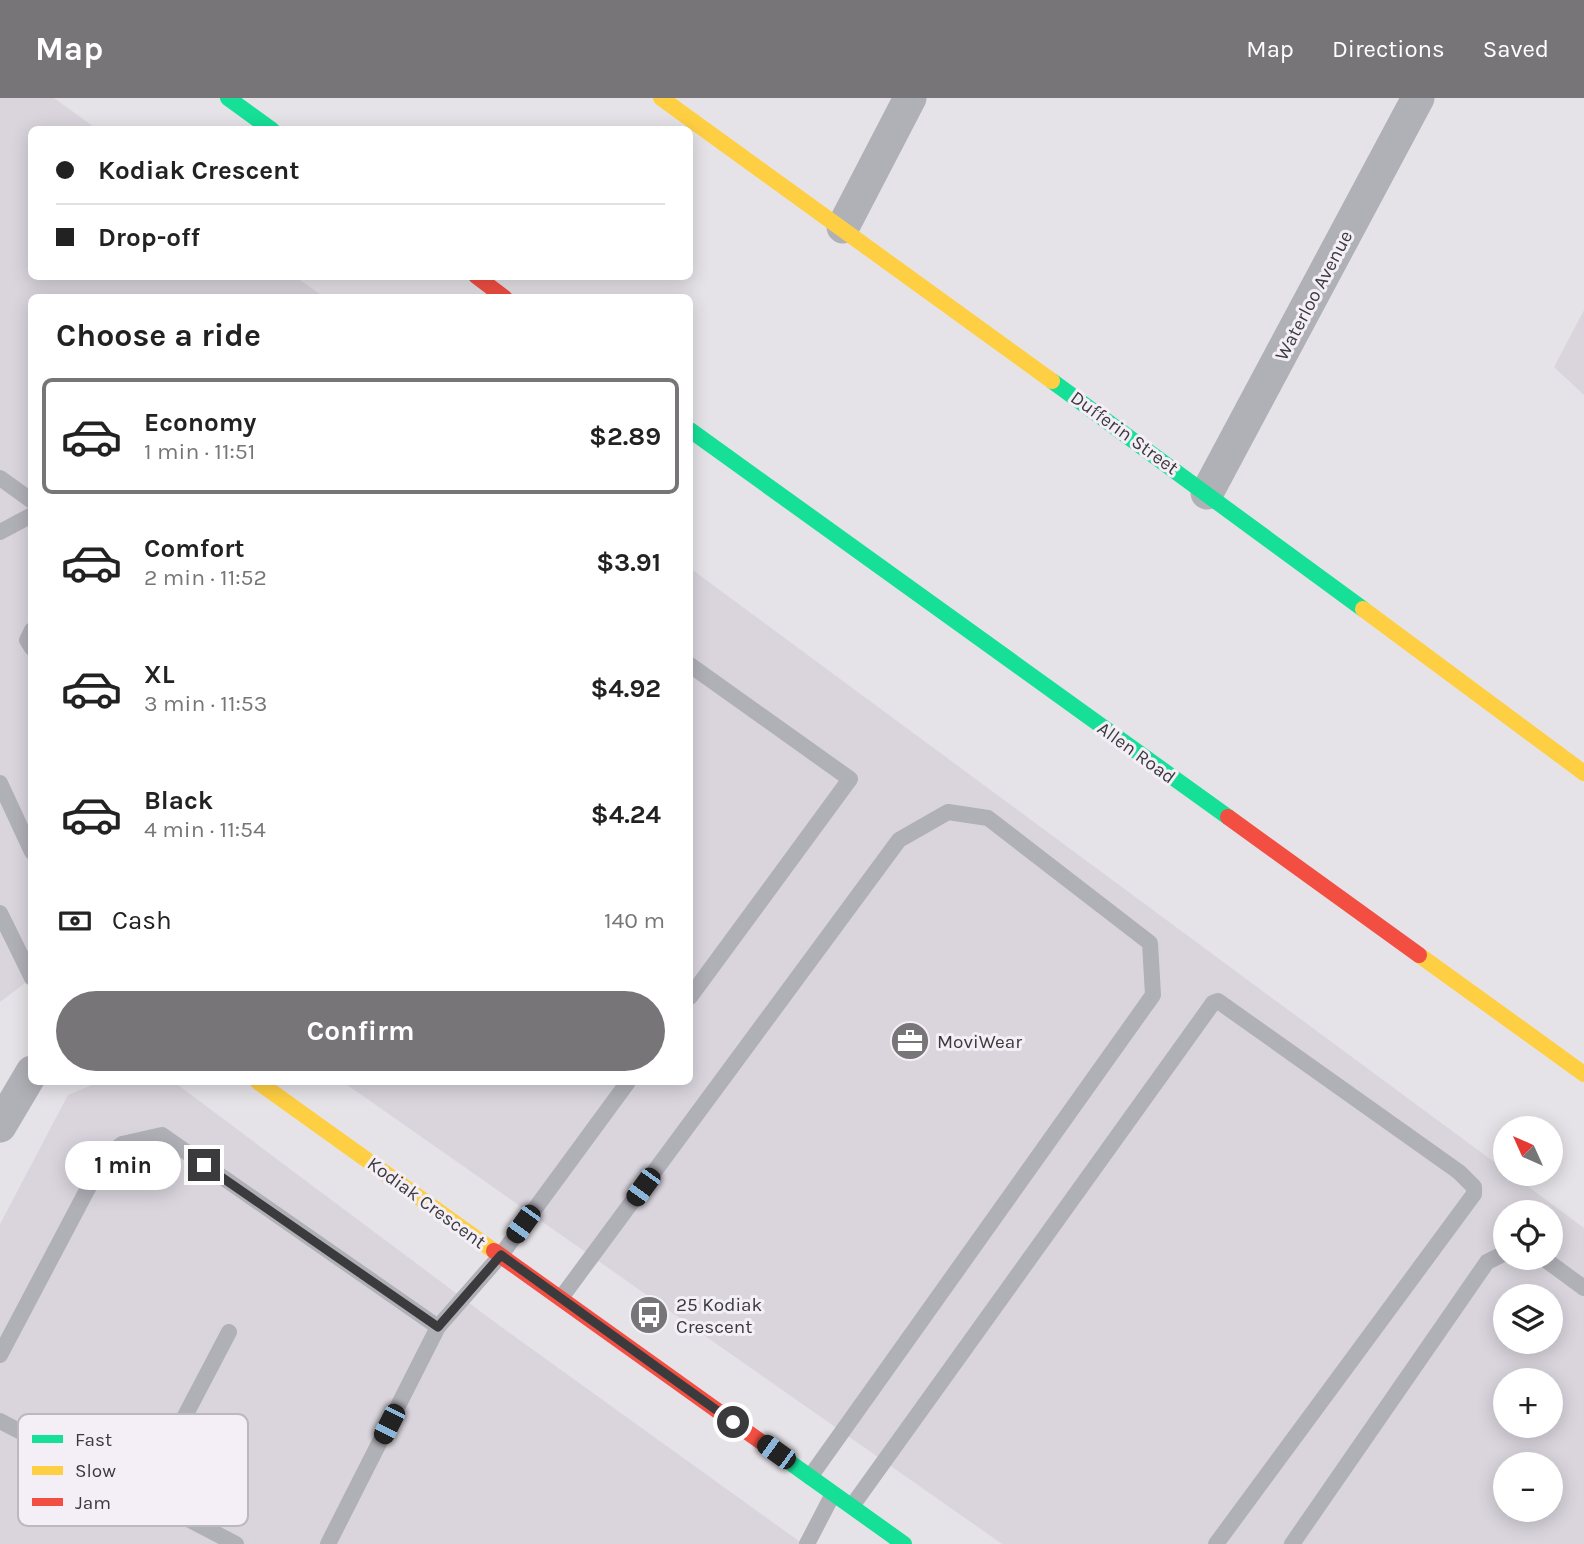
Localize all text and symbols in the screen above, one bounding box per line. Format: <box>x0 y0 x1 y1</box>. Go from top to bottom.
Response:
text: Map <box>35 30 103 68</box>
text: Map <box>1246 35 1294 63</box>
text: Directions <box>1332 35 1445 63</box>
text: Saved <box>1483 35 1549 63</box>
text: Kodiak Crescent <box>98 155 300 186</box>
text: Drop-off <box>98 222 200 253</box>
street label: Waterloo Avenue <box>1270 227 1357 364</box>
text: Choose a ride <box>56 317 261 354</box>
street label: Dufferin Street <box>1066 386 1182 479</box>
icon: car <box>60 405 123 468</box>
text: Economy <box>144 407 256 438</box>
text: $2.89 <box>589 421 661 452</box>
text: 1 min · 11:51 <box>144 438 255 465</box>
icon: car <box>60 531 123 594</box>
text: Comfort <box>144 533 245 564</box>
text: $3.91 <box>596 547 661 578</box>
text: 2 min · 11:52 <box>144 564 267 591</box>
icon: car <box>60 657 123 720</box>
text: XL <box>144 659 175 690</box>
text: $4.92 <box>590 673 661 704</box>
text: 3 min · 11:53 <box>144 690 267 717</box>
street label: Allen Road <box>1093 717 1180 788</box>
icon: car <box>60 783 123 846</box>
text: Black <box>144 785 213 816</box>
text: $4.24 <box>591 799 661 830</box>
text: 4 min · 11:54 <box>144 816 266 843</box>
icon: cash <box>56 902 94 940</box>
text: Cash <box>112 905 172 936</box>
text: 140 m <box>604 907 665 934</box>
button: Confirm <box>56 991 665 1071</box>
office icon: MoviWear <box>889 1020 931 1062</box>
place label: MoviWear <box>937 1031 1022 1053</box>
north arrow <box>1493 1116 1563 1186</box>
map controls <box>1493 1116 1563 1522</box>
callout: 1 min <box>64 1140 180 1190</box>
route end <box>188 1149 220 1181</box>
text: 1 min <box>94 1152 152 1179</box>
street label: Kodiak Crescent <box>363 1152 490 1253</box>
car <box>623 1164 664 1210</box>
button: locate <box>1493 1200 1563 1270</box>
car <box>503 1201 544 1247</box>
button: layers <box>1493 1284 1563 1354</box>
bus stop icon: 25 Kodiak Crescent <box>628 1294 670 1336</box>
place label: 25 Kodiak Crescent <box>676 1294 763 1338</box>
button: + <box>1493 1368 1563 1438</box>
car <box>371 1401 408 1447</box>
route start <box>717 1406 749 1438</box>
legend <box>18 1414 248 1526</box>
text: Fast <box>75 1429 112 1451</box>
car <box>753 1431 800 1473</box>
button: − <box>1493 1452 1563 1522</box>
text: Slow <box>75 1460 116 1482</box>
text: Jam <box>75 1492 111 1514</box>

